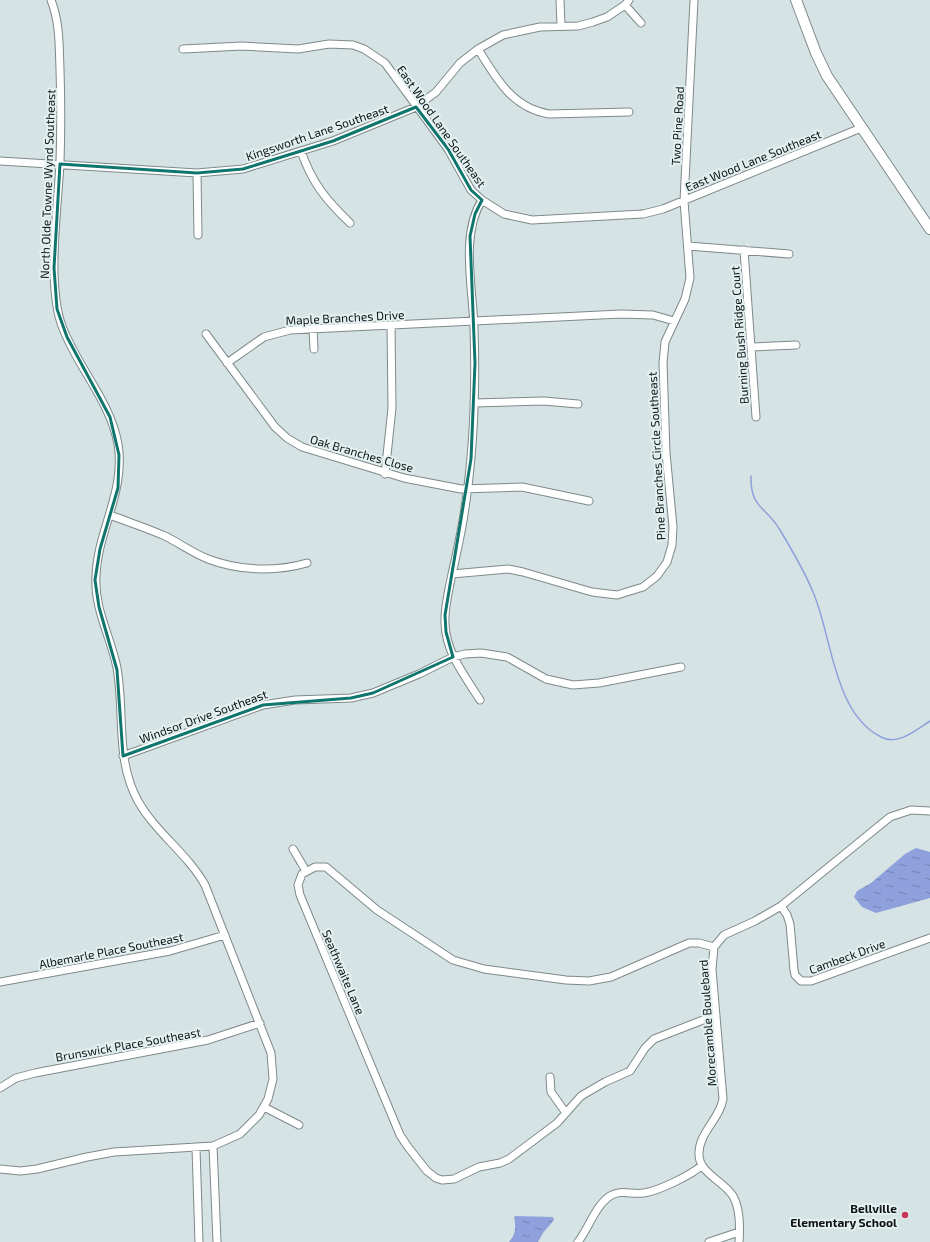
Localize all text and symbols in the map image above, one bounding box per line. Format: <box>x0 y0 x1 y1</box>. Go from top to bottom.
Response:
street label: East Wood Lane Southeast <box>395 62 490 190</box>
street label: Two Pine Road <box>668 86 686 166</box>
street label: North Olde Towne Wynd Southeast <box>37 89 57 279</box>
street label: Kingsworth Lane Southeast <box>244 101 391 163</box>
street label: East Wood Lane Southeast <box>683 126 823 194</box>
street label: Burning Bush Ridge Court <box>727 265 751 404</box>
street label: Maple Branches Drive <box>285 307 405 327</box>
street label: Pine Branches Circle Southeast <box>645 371 667 541</box>
street label: Oak Branches Close <box>309 432 415 474</box>
street label: Windsor Drive Southeast <box>137 686 269 746</box>
street label: Seathwaite Lane <box>320 928 368 1016</box>
street label: Albemarle Place Southeast <box>38 929 185 971</box>
street label: Cambeck Drive <box>807 936 887 976</box>
street label: Morecamble Boulebard <box>696 959 718 1087</box>
street label: Brunswick Place Southeast <box>54 1024 202 1064</box>
place label: Bellville Elementary School <box>790 1201 897 1230</box>
marker: Bellville Elementary School <box>900 1210 910 1220</box>

